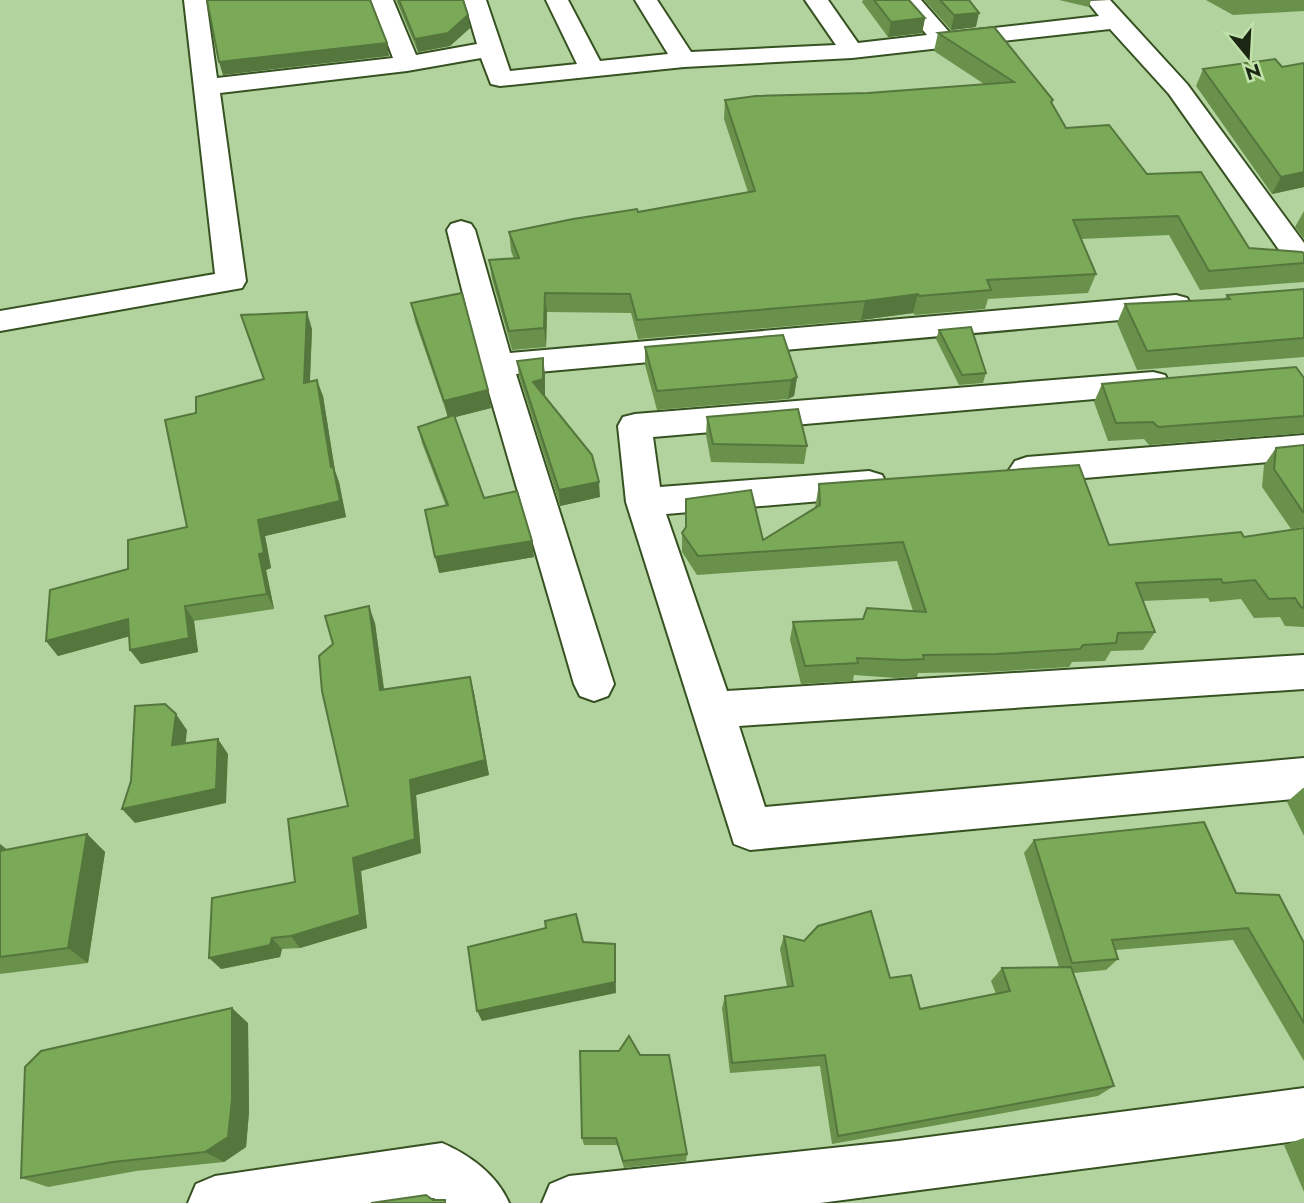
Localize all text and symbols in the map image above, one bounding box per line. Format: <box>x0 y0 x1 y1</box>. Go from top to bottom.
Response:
north arrow <box>1213 21 1283 91</box>
text: N <box>1242 57 1264 87</box>

